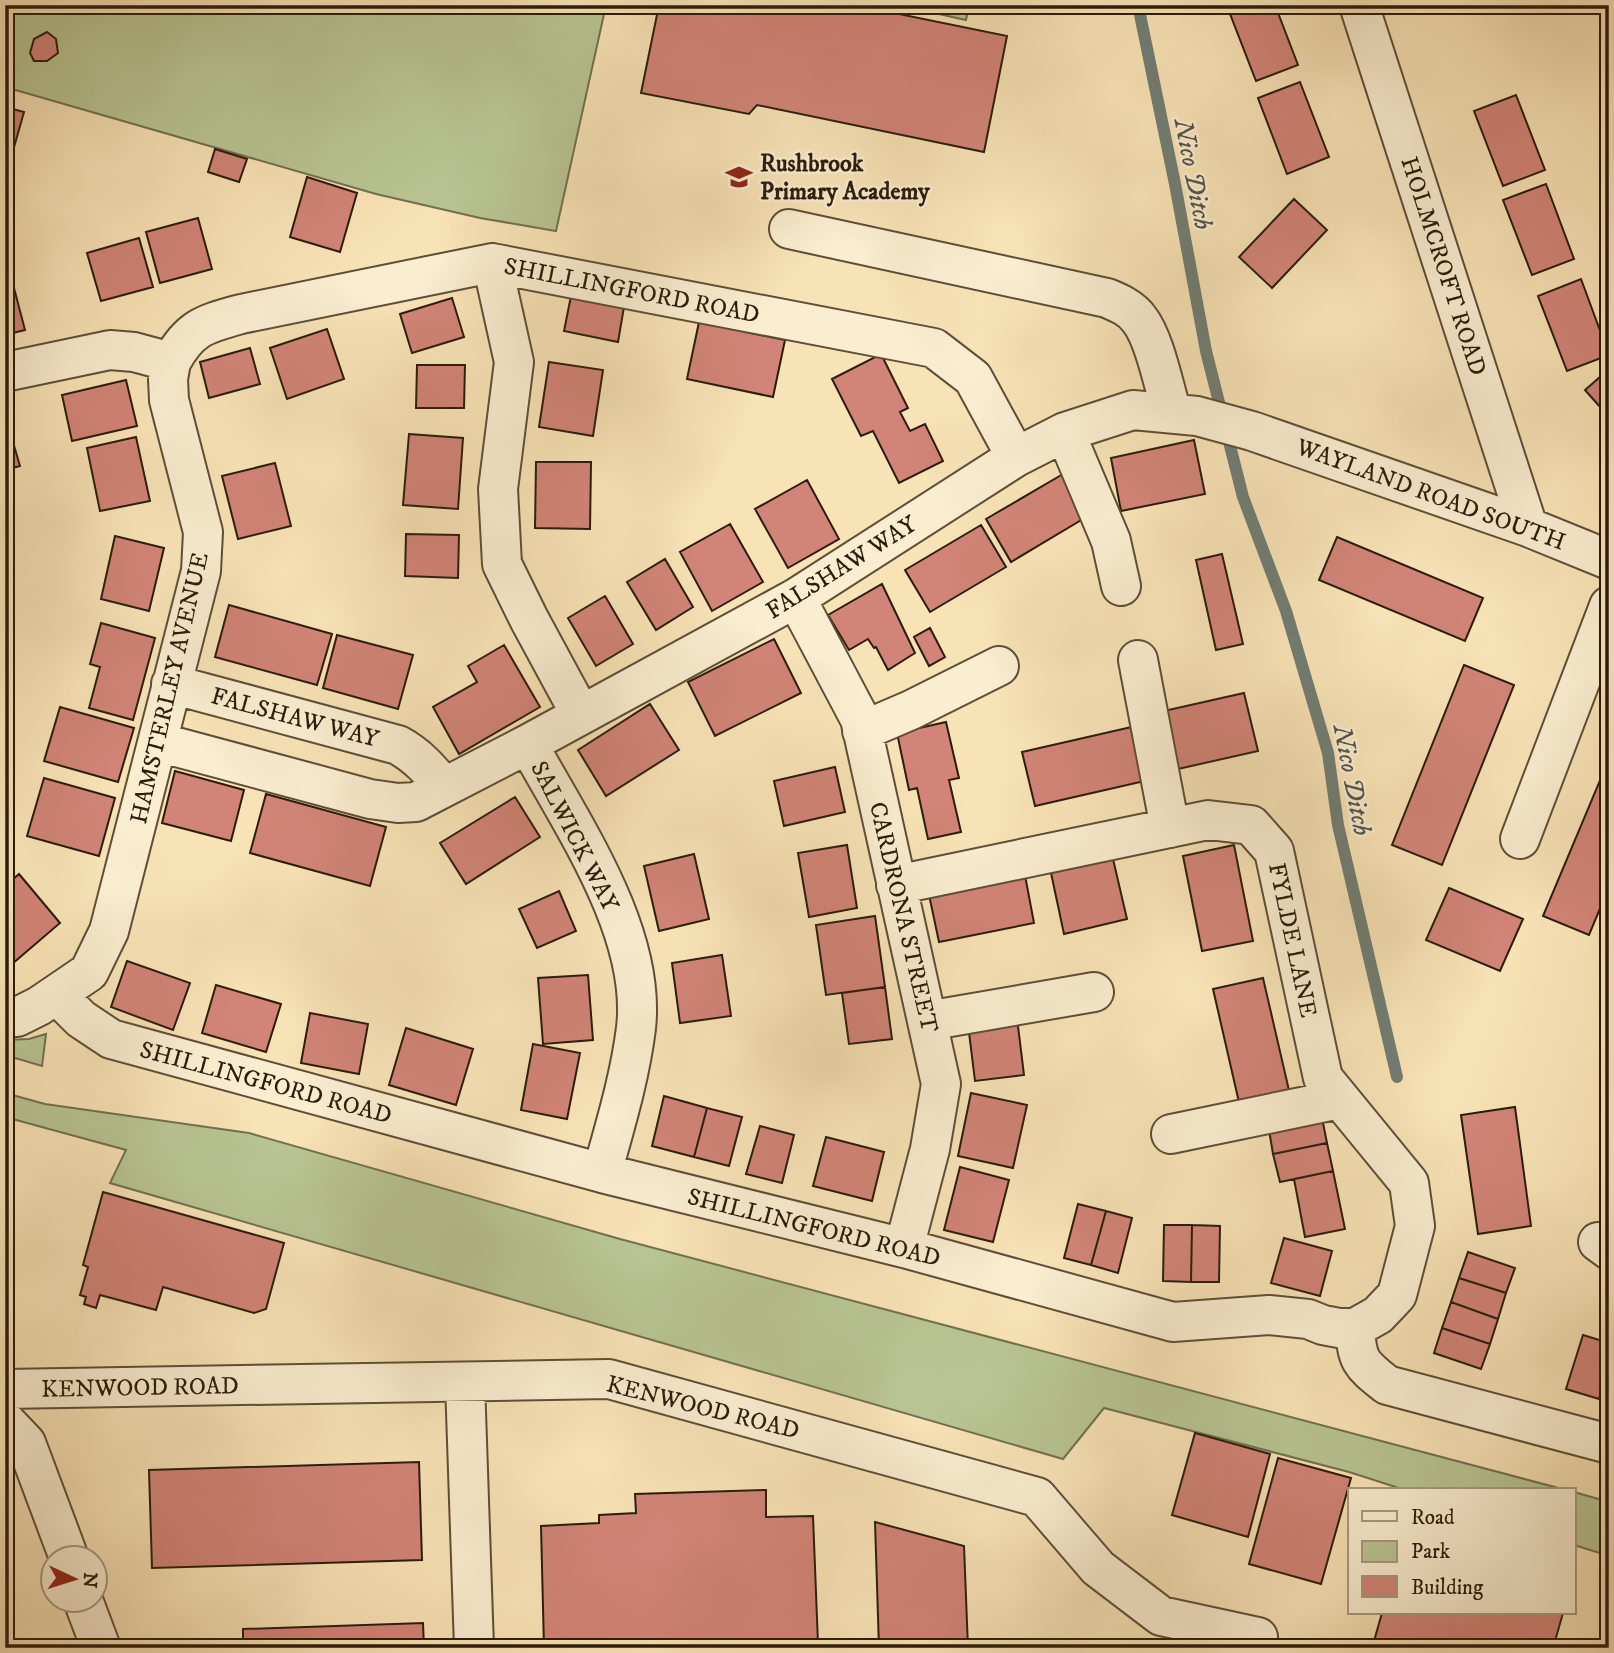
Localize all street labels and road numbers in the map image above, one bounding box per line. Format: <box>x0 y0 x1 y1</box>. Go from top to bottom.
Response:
street label: HOLMCROFT ROAD <box>1393 153 1493 380</box>
street label: SHILLINGFORD ROAD <box>502 251 762 330</box>
street label: WAYLAND ROAD SOUTH <box>1291 432 1569 558</box>
street label: FALSHAW WAY <box>761 509 923 626</box>
street label: HAMSTERLEY AVENUE <box>124 550 216 827</box>
street label: FALSHAW WAY <box>208 681 383 755</box>
street label: SALWICK WAY <box>523 756 625 917</box>
street label: CARDRONA STREET <box>862 799 944 1035</box>
street label: FYLDE LANE <box>1261 860 1323 1020</box>
street label: SHILLINGFORD ROAD <box>137 1035 395 1131</box>
street label: SHILLINGFORD ROAD <box>684 1182 943 1274</box>
street label: KENWOOD ROAD <box>603 1369 802 1446</box>
street label: KENWOOD ROAD <box>41 1371 239 1405</box>

